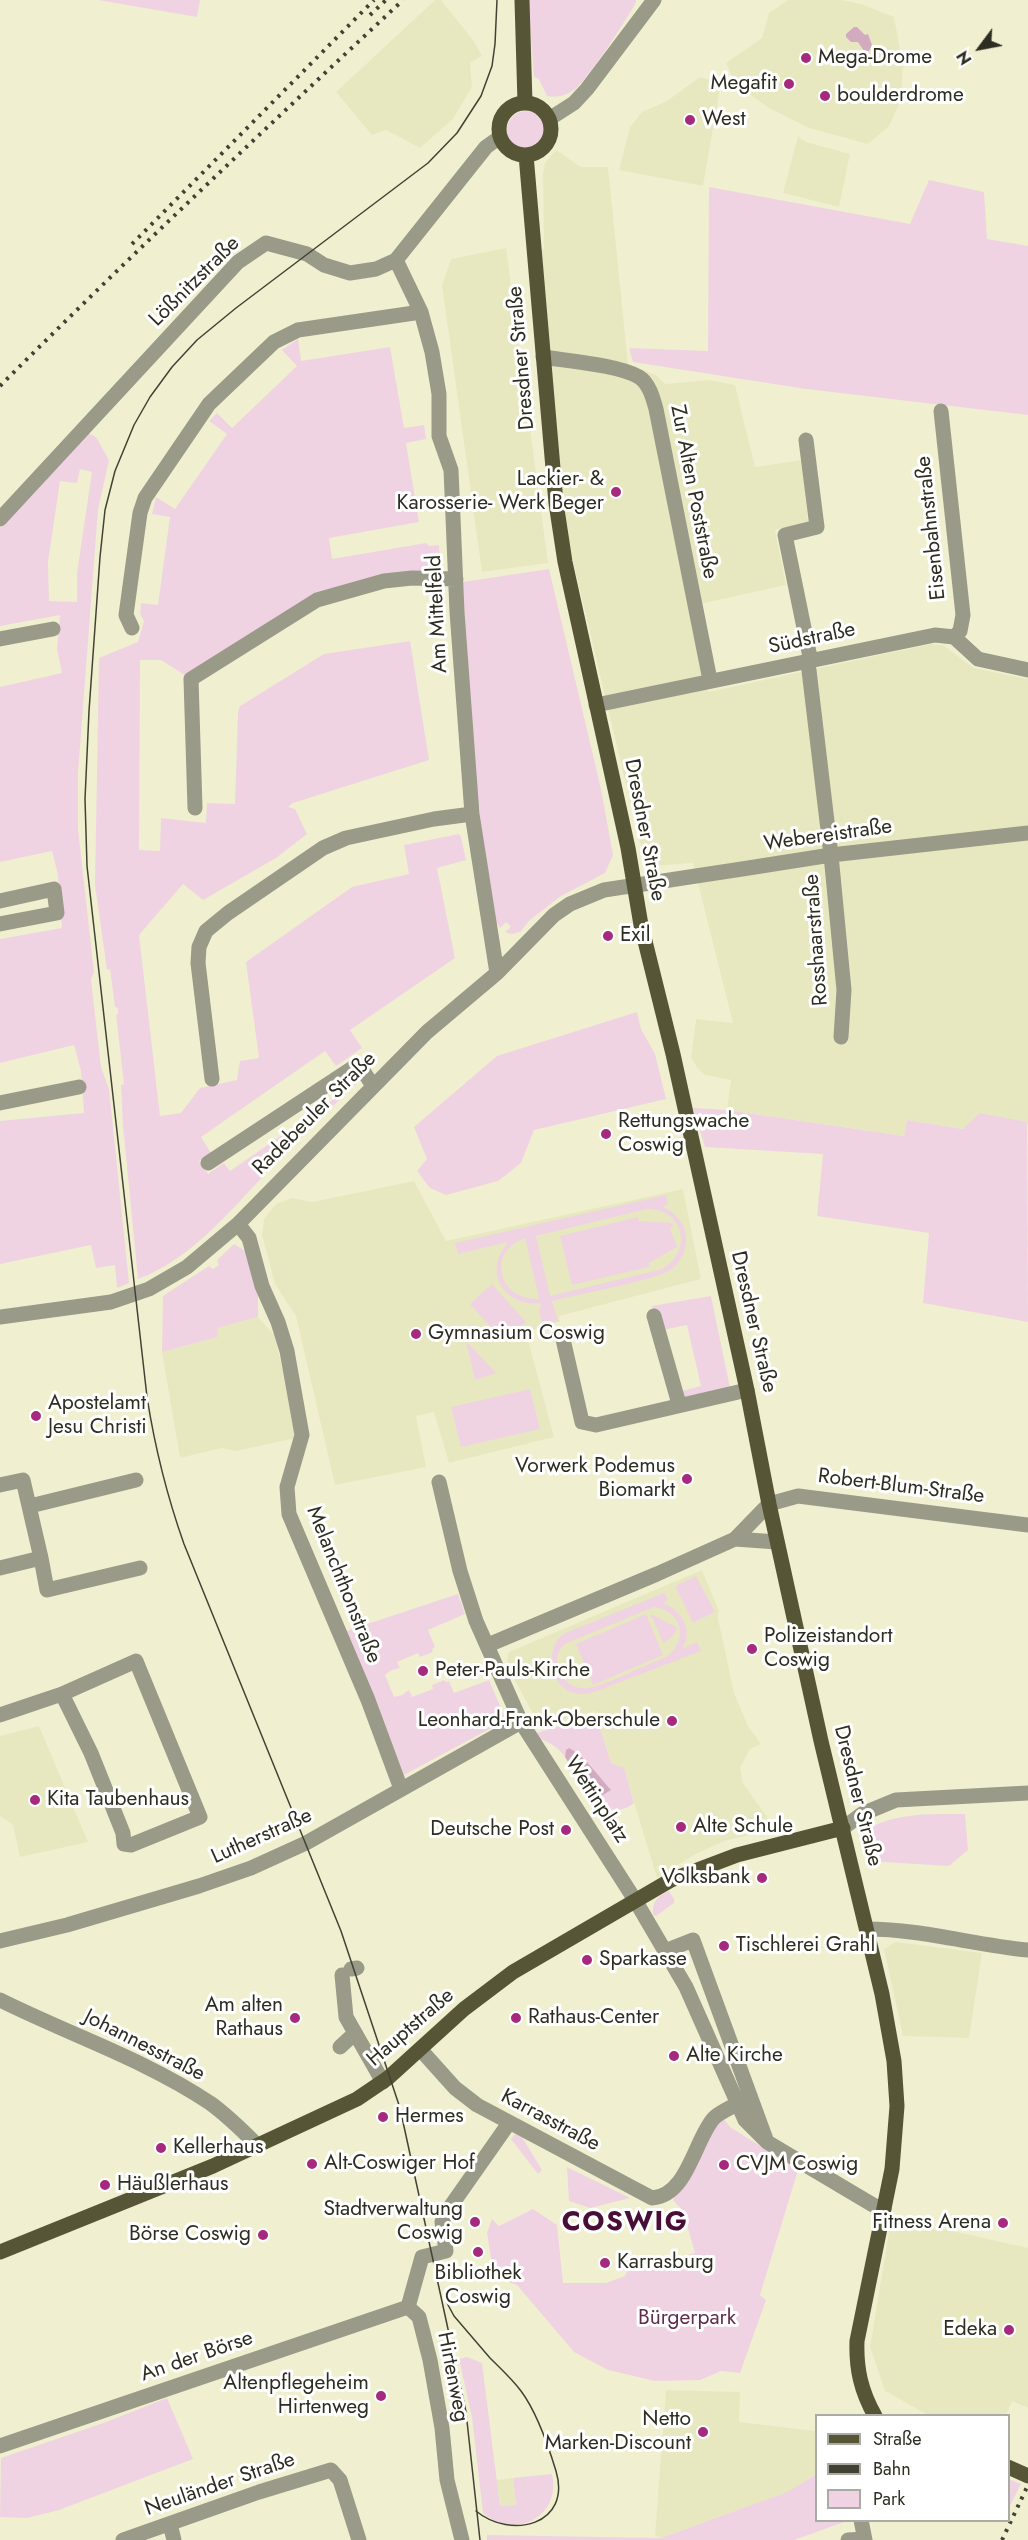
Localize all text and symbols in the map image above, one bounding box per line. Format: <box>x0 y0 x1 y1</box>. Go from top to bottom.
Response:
north arrow <box>950 18 1010 78</box>
place label: Mega-Drome <box>818 45 932 71</box>
text: N <box>951 46 977 69</box>
marker: Mega-Drome <box>799 51 813 65</box>
place label: Megafit <box>711 71 777 97</box>
marker: Megafit <box>782 77 796 91</box>
place label: boulderdrome <box>837 83 964 109</box>
marker: boulderdrome <box>818 89 832 103</box>
place label: West <box>702 107 745 133</box>
marker: West <box>683 113 697 127</box>
street label: Lößnitzstraße <box>145 232 245 332</box>
street label: Dresdner Straße <box>503 285 541 431</box>
street label: Zur Alten Poststraße <box>664 403 722 581</box>
street label: Eisenbahnstraße <box>912 455 952 601</box>
place label: Lackier- & Karosserie- Werk Beger <box>397 467 604 517</box>
marker: Lackier- & Karosserie- Werk Beger <box>609 485 623 499</box>
street label: Am Mittelfeld <box>422 554 454 674</box>
street label: Südstraße <box>766 618 858 660</box>
street label: Dresdner Straße <box>618 757 670 903</box>
street label: Webereistraße <box>762 815 894 857</box>
street label: Rosshaarstraße <box>800 873 834 1007</box>
place label: Exil <box>620 923 651 949</box>
marker: Exil <box>601 929 615 943</box>
street label: Radebeuler Straße <box>248 1047 382 1181</box>
place label: Rettungswache Coswig <box>618 1109 749 1159</box>
marker: Rettungswache Coswig <box>599 1127 613 1141</box>
street label: Dresdner Straße <box>724 1249 782 1395</box>
place label: Gymnasium Coswig <box>428 1321 605 1347</box>
marker: Gymnasium Coswig <box>409 1327 423 1341</box>
place label: Apostelamt Jesu Christi <box>48 1391 147 1441</box>
marker: Apostelamt Jesu Christi <box>29 1409 43 1423</box>
place label: Vorwerk Podemus Biomarkt <box>515 1454 675 1504</box>
street label: Robert-Blum-Straße <box>816 1464 986 1510</box>
marker: Vorwerk Podemus Biomarkt <box>680 1472 694 1486</box>
street label: Melanchthonstraße <box>300 1503 386 1667</box>
place label: Polizeistandort Coswig <box>764 1624 893 1674</box>
marker: Polizeistandort Coswig <box>745 1642 759 1656</box>
place label: Peter-Pauls-Kirche <box>435 1658 590 1684</box>
marker: Peter-Pauls-Kirche <box>416 1664 430 1678</box>
place label: Leonhard-Frank-Oberschule <box>418 1708 660 1734</box>
marker: Leonhard-Frank-Oberschule <box>665 1714 679 1728</box>
street label: Dresdner Straße <box>827 1723 887 1869</box>
street label: Wettinplatz <box>559 1752 633 1848</box>
place label: Kita Taubenhaus <box>47 1787 189 1813</box>
marker: Kita Taubenhaus <box>28 1793 42 1807</box>
street label: Lutherstraße <box>208 1804 316 1870</box>
place label: Alte Schule <box>693 1814 793 1840</box>
place label: Deutsche Post <box>430 1817 554 1843</box>
marker: Alte Schule <box>674 1820 688 1834</box>
marker: Deutsche Post <box>559 1823 573 1837</box>
place label: Volksbank <box>661 1865 750 1891</box>
marker: Volksbank <box>755 1871 769 1885</box>
place label: Tischlerei Grahl <box>736 1933 875 1959</box>
marker: Tischlerei Grahl <box>717 1939 731 1953</box>
place label: Sparkasse <box>599 1947 687 1973</box>
marker: Sparkasse <box>580 1953 594 1967</box>
street label: Hauptstraße <box>362 1984 460 2072</box>
place label: Am alten Rathaus <box>205 1993 283 2043</box>
street label: Johannesstraße <box>79 2005 209 2087</box>
place label: Rathaus-Center <box>528 2005 659 2031</box>
marker: Am alten Rathaus <box>288 2011 302 2025</box>
marker: Rathaus-Center <box>509 2011 523 2025</box>
place label: Alte Kirche <box>686 2043 783 2069</box>
marker: Alte Kirche <box>667 2049 681 2063</box>
street label: Karrasstraße <box>496 2084 604 2158</box>
place label: Hermes <box>395 2104 464 2130</box>
marker: Hermes <box>376 2110 390 2124</box>
place label: Kellerhaus <box>173 2135 263 2161</box>
marker: Kellerhaus <box>154 2141 168 2155</box>
place label: Alt-Coswiger Hof <box>324 2151 475 2177</box>
place label: CVJM Coswig <box>736 2152 858 2178</box>
marker: Alt-Coswiger Hof <box>305 2157 319 2171</box>
marker: CVJM Coswig <box>717 2158 731 2172</box>
place label: Häußlerhaus <box>117 2172 229 2198</box>
marker: Häußlerhaus <box>98 2178 112 2192</box>
place label: Stadtverwaltung Coswig <box>323 2197 463 2247</box>
district label: COSWIG <box>562 2207 688 2239</box>
place label: Fitness Arena <box>872 2210 991 2236</box>
marker: Stadtverwaltung Coswig <box>468 2215 482 2229</box>
marker: Fitness Arena <box>996 2216 1010 2230</box>
place label: Börse Coswig <box>129 2222 251 2248</box>
marker: Börse Coswig <box>256 2228 270 2242</box>
marker: Bibliothek Coswig <box>471 2245 485 2259</box>
place label: Karrasburg <box>617 2250 714 2276</box>
marker: Karrasburg <box>598 2256 612 2270</box>
place label: Bibliothek Coswig <box>434 2261 522 2311</box>
park label: Bürgerpark <box>638 2306 736 2332</box>
place label: Edeka <box>943 2317 997 2343</box>
marker: Edeka <box>1002 2323 1016 2337</box>
street label: An der Börse <box>138 2326 256 2388</box>
street label: Hirtenweg <box>431 2330 473 2424</box>
place label: Altenpflegeheim Hirtenweg <box>223 2371 369 2421</box>
marker: Altenpflegeheim Hirtenweg <box>374 2389 388 2403</box>
place label: Netto Marken-Discount <box>545 2407 691 2457</box>
legend <box>815 2414 1010 2522</box>
marker: Netto Marken-Discount <box>696 2425 710 2439</box>
text: Straße <box>873 2426 921 2452</box>
street label: Neuländer Straße <box>142 2448 298 2522</box>
text: Bahn <box>873 2456 911 2482</box>
text: Park <box>873 2486 905 2512</box>

